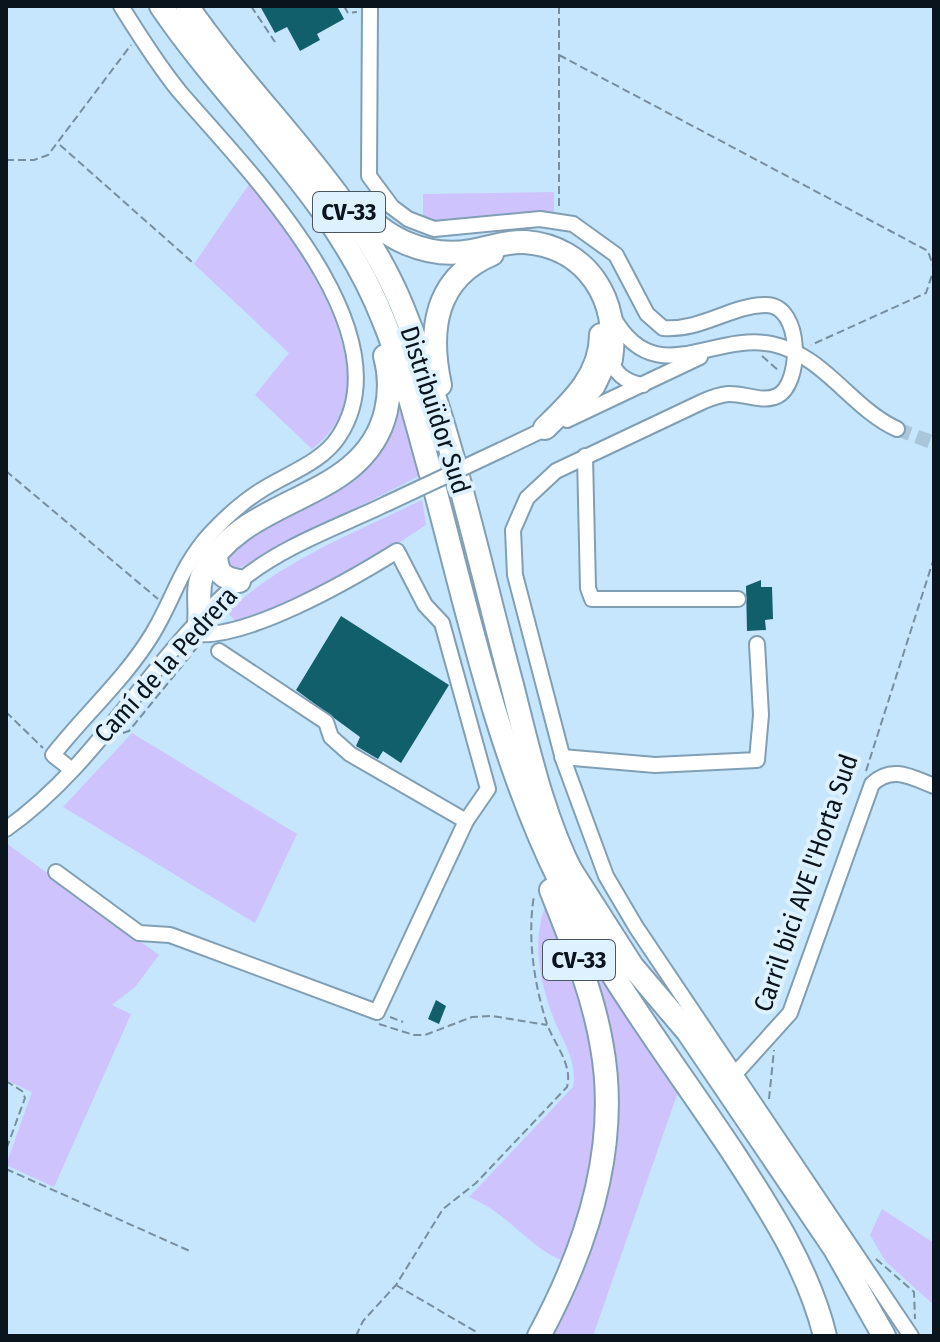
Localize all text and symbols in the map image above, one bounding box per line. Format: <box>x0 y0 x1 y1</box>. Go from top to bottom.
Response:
road number: CV-33 <box>313 192 385 232</box>
street label: Distribuïdor Sud <box>393 322 477 498</box>
street label: Camí de la Pedrera <box>88 581 244 749</box>
street label: Carril bici AVE l'Horta Sud <box>747 750 865 1016</box>
road number: CV-33 <box>543 940 615 980</box>

